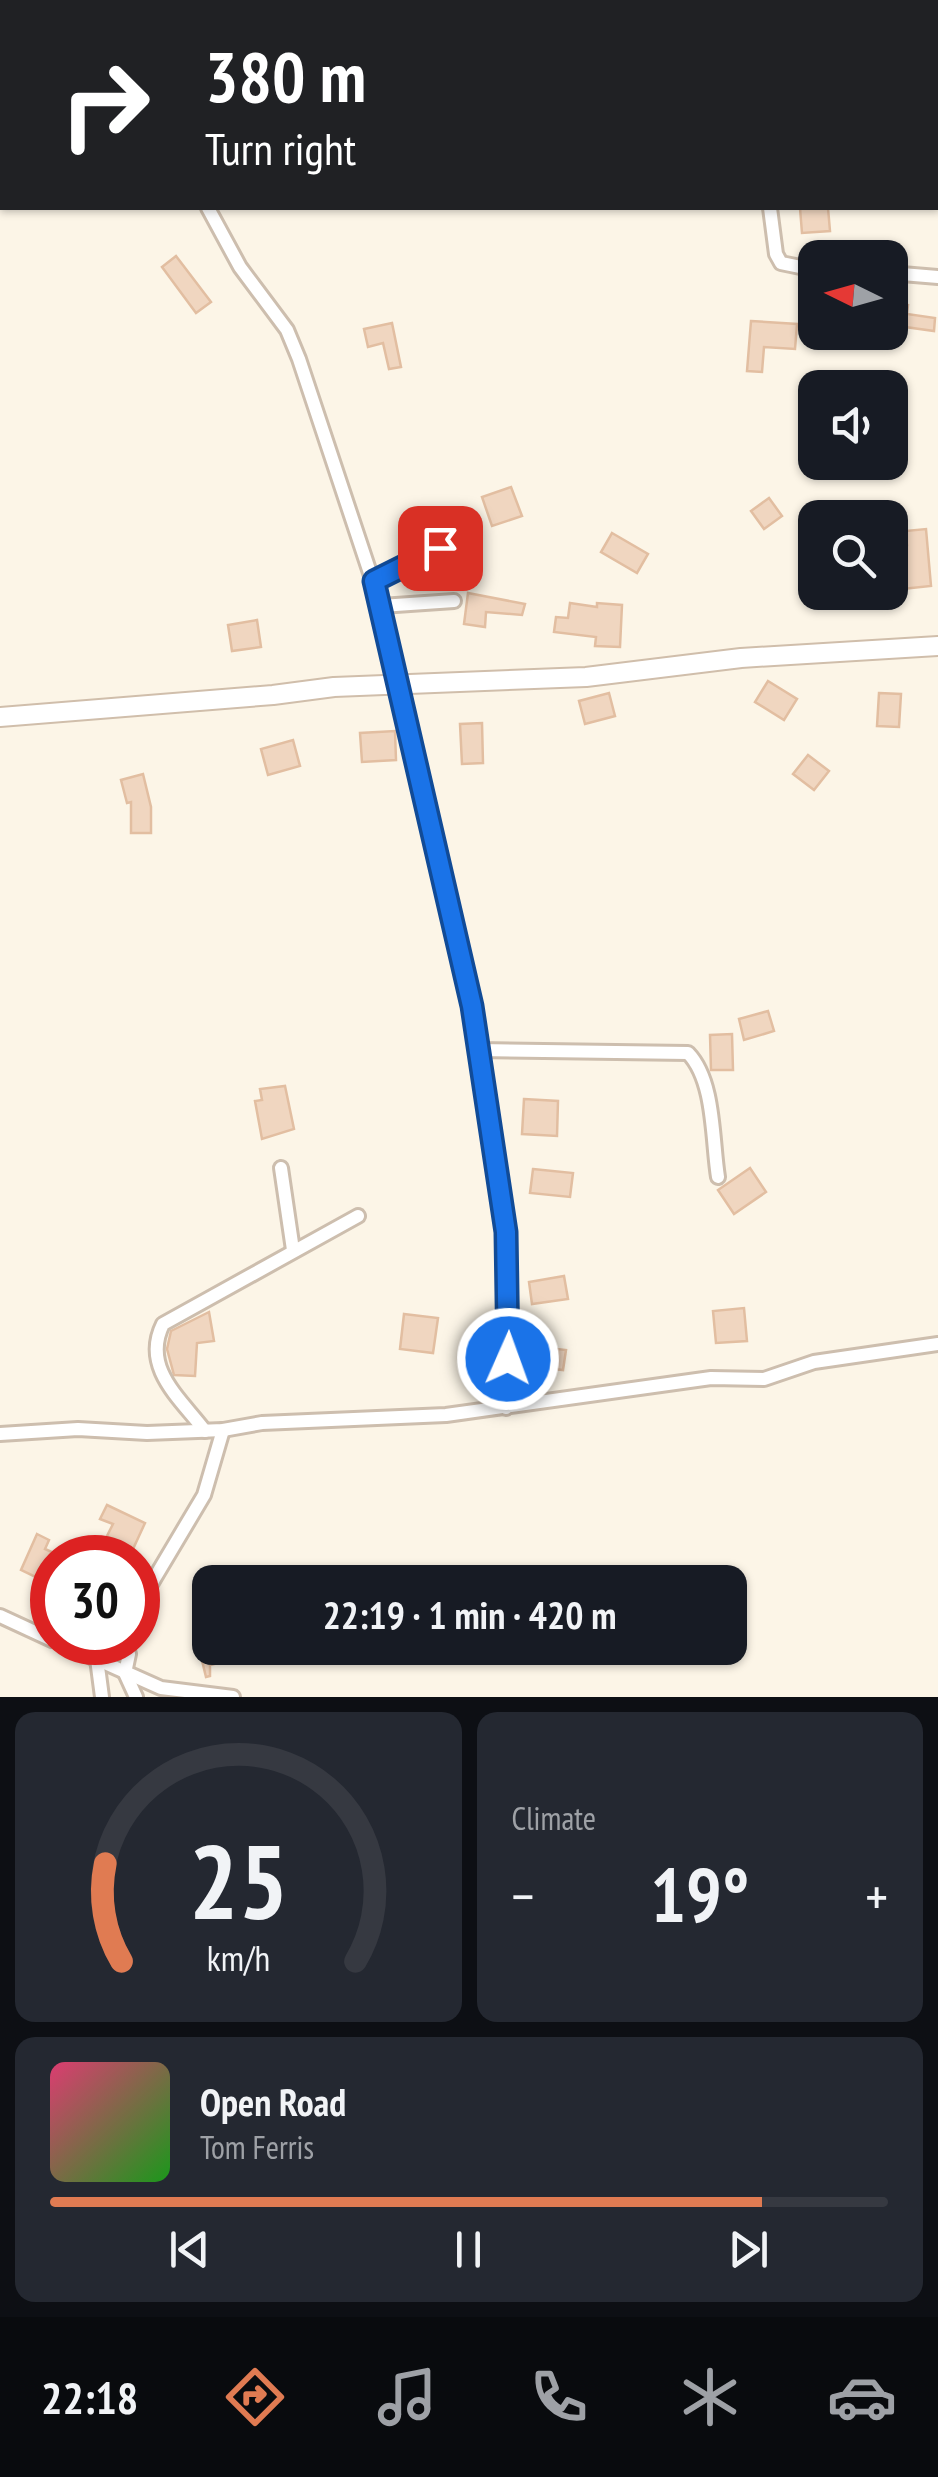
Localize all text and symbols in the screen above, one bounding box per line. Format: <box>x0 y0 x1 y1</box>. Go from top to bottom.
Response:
text: 380 m <box>205 31 366 121</box>
icon: right <box>40 40 170 170</box>
text: Turn right <box>205 119 356 177</box>
north arrow <box>798 240 908 350</box>
map controls <box>798 240 908 610</box>
button: sound <box>798 370 908 480</box>
button: search <box>798 500 908 610</box>
pin <box>398 506 483 591</box>
icon: arrive <box>413 521 468 576</box>
position arrow <box>456 1307 560 1411</box>
speed limit sign: 30 <box>30 1535 160 1665</box>
text: 22:19 · 1 min · 420 m <box>323 1590 616 1639</box>
text: Climate <box>512 1797 596 1839</box>
text: 25 <box>189 1813 288 1948</box>
text: 19° <box>650 1846 749 1943</box>
text: − <box>512 1860 534 1931</box>
text: + <box>865 1860 888 1931</box>
text: km/h <box>207 1935 270 1981</box>
text: Open Road <box>200 2077 346 2126</box>
text: Tom Ferris <box>200 2126 314 2168</box>
icon: previous <box>162 2222 217 2277</box>
icon: pause <box>441 2222 496 2277</box>
icon: next <box>721 2222 776 2277</box>
icon: directions <box>220 2362 290 2432</box>
icon: music <box>372 2362 442 2432</box>
icon: phone <box>524 2362 594 2432</box>
icon: climate <box>675 2362 745 2432</box>
icon: car <box>827 2362 897 2432</box>
text: 22:18 <box>41 2368 138 2426</box>

